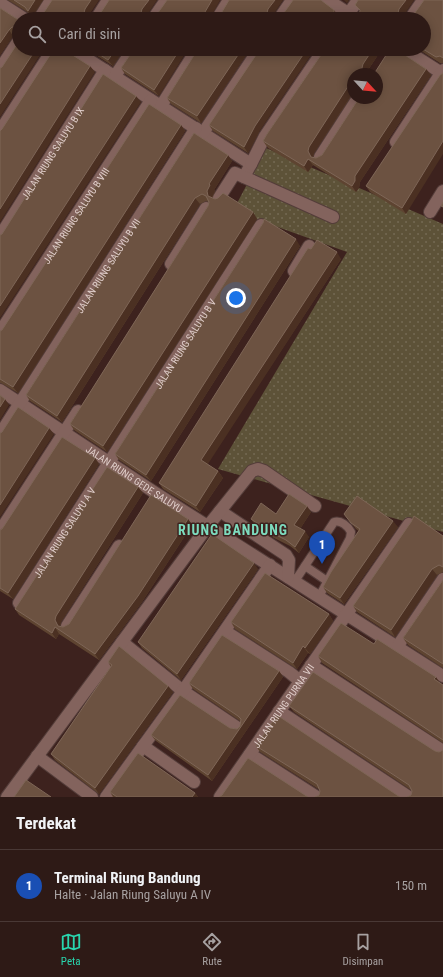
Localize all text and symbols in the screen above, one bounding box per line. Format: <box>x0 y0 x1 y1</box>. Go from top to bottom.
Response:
search box <box>12 12 431 56</box>
icon: search <box>26 23 48 45</box>
text: Cari di sini <box>58 25 120 43</box>
north arrow <box>347 68 383 104</box>
street label: JALAN RIUNG SALUYU B IX <box>20 105 86 202</box>
street label: JALAN RIUNG SALUYU B VIII <box>39 166 111 266</box>
street label: JALAN RIUNG SALUYU B VII <box>73 217 143 315</box>
your location <box>226 288 246 308</box>
street label: JALAN RIUNG SALUYU B V <box>153 296 219 391</box>
street label: JALAN RIUNG GEDE SALUYU <box>84 444 185 515</box>
street label: JALAN RIUNG SALUYU A V <box>32 485 98 580</box>
district label: RIUNG BANDUNG <box>178 522 288 538</box>
pin: 1 <box>309 531 335 564</box>
street label: JALAN RIUNG PURNA VII <box>251 662 316 750</box>
text: Terdekat <box>16 813 76 833</box>
text: Terminal Riung Bandung <box>54 869 201 887</box>
text: 1 <box>26 878 32 893</box>
text: 150 m <box>395 878 427 893</box>
text: Halte · Jalan Riung Saluyu A IV <box>54 887 211 902</box>
tab: Peta <box>60 931 82 968</box>
tab: Rute <box>201 931 223 968</box>
tab: Disimpan <box>343 931 383 968</box>

